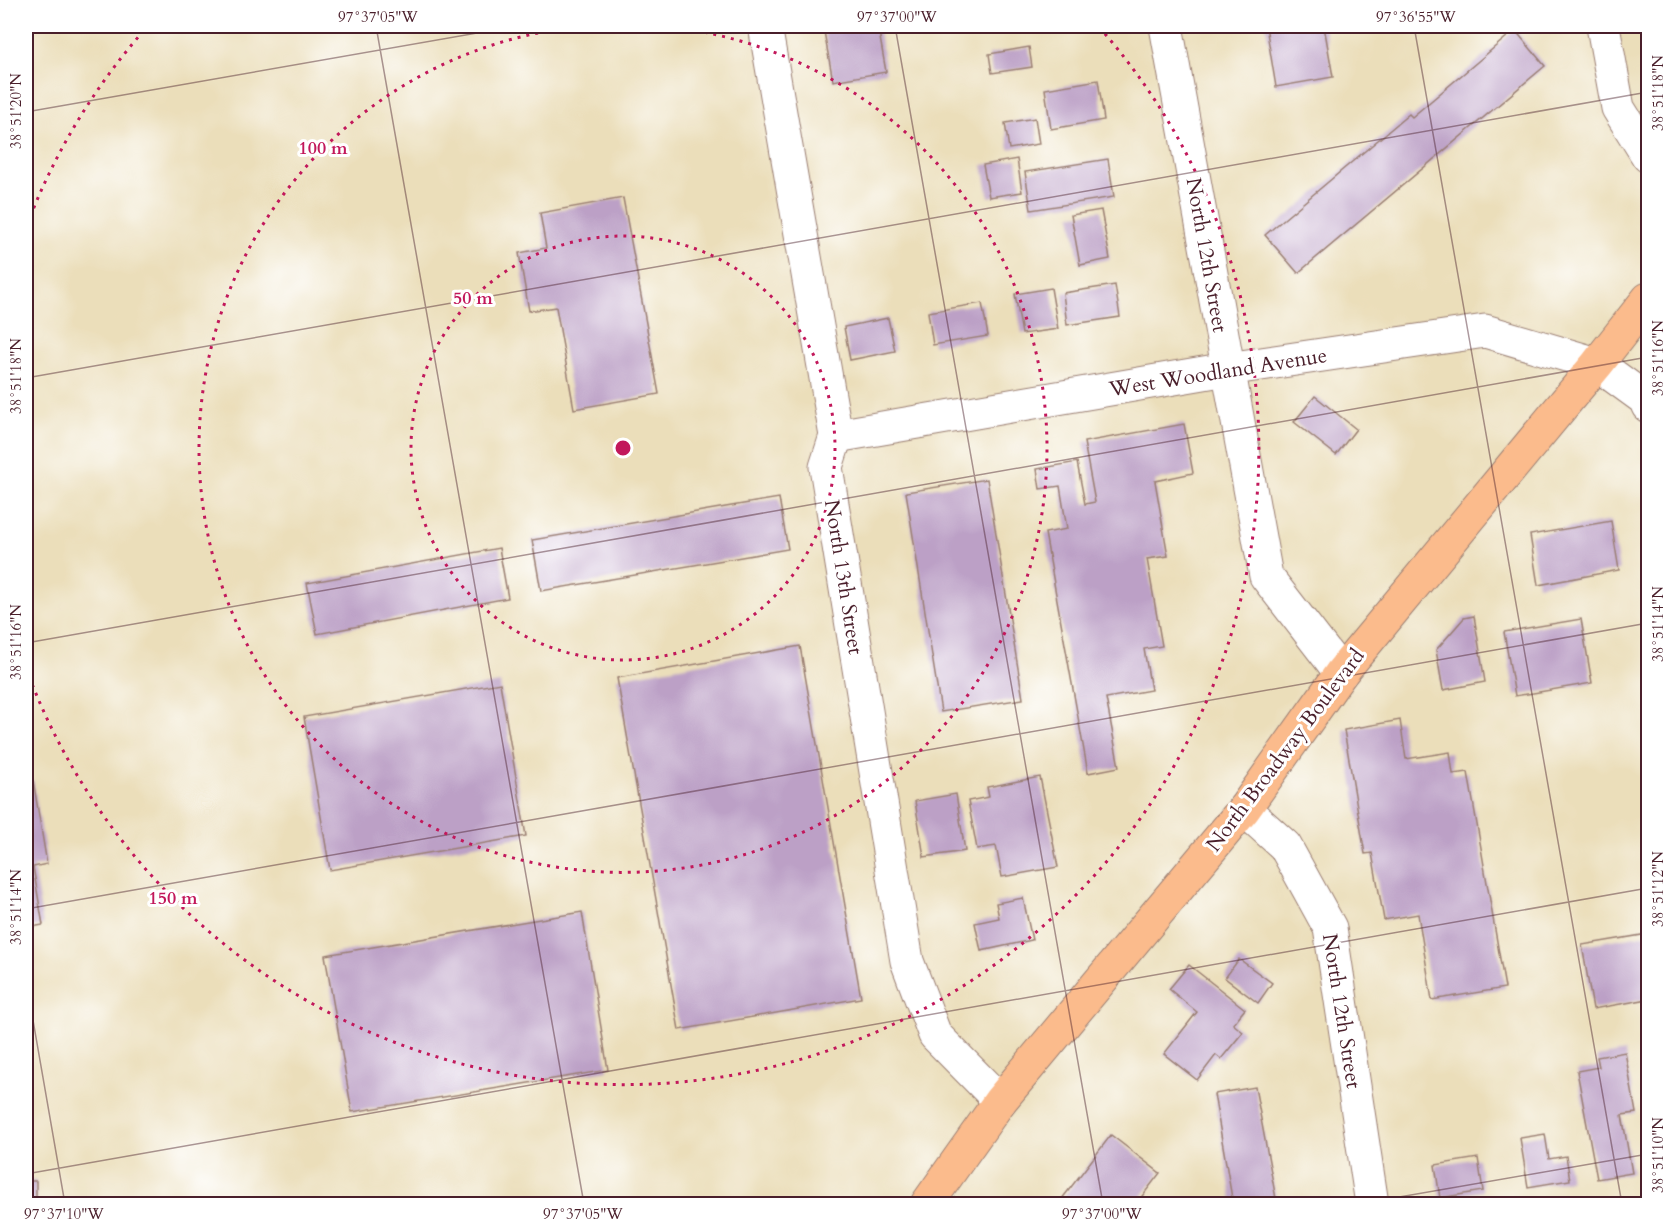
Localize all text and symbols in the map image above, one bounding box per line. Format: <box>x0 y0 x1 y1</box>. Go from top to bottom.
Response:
text: 97°37'05"W <box>338 7 418 27</box>
text: 97°37'00"W <box>857 7 937 27</box>
text: 97°36'55"W <box>1376 7 1456 27</box>
text: 38°51'18"N <box>1648 55 1668 131</box>
text: 38°51'20"N <box>6 73 26 149</box>
text: 100 m <box>298 136 348 161</box>
street label: North 12th Street <box>1179 175 1234 335</box>
text: 50 m <box>453 286 493 311</box>
text: 38°51'16"N <box>1648 320 1668 396</box>
text: 38°51'18"N <box>6 338 26 414</box>
street label: West Woodland Avenue <box>1106 341 1329 404</box>
centre of rings <box>613 438 633 458</box>
street label: North 13th Street <box>817 497 870 657</box>
text: 38°51'14"N <box>1648 586 1668 662</box>
text: 38°51'16"N <box>6 604 26 680</box>
street label: North Broadway Boulevard <box>1199 643 1371 858</box>
text: 38°51'12"N <box>1648 851 1668 927</box>
text: 38°51'14"N <box>6 869 26 945</box>
text: 150 m <box>148 886 198 911</box>
street label: North 12th Street <box>1315 931 1368 1091</box>
text: 38°51'10"N <box>1648 1117 1668 1193</box>
text: 97°37'10"W <box>24 1204 104 1224</box>
text: 97°37'05"W <box>543 1204 623 1224</box>
text: 97°37'00"W <box>1062 1204 1142 1224</box>

